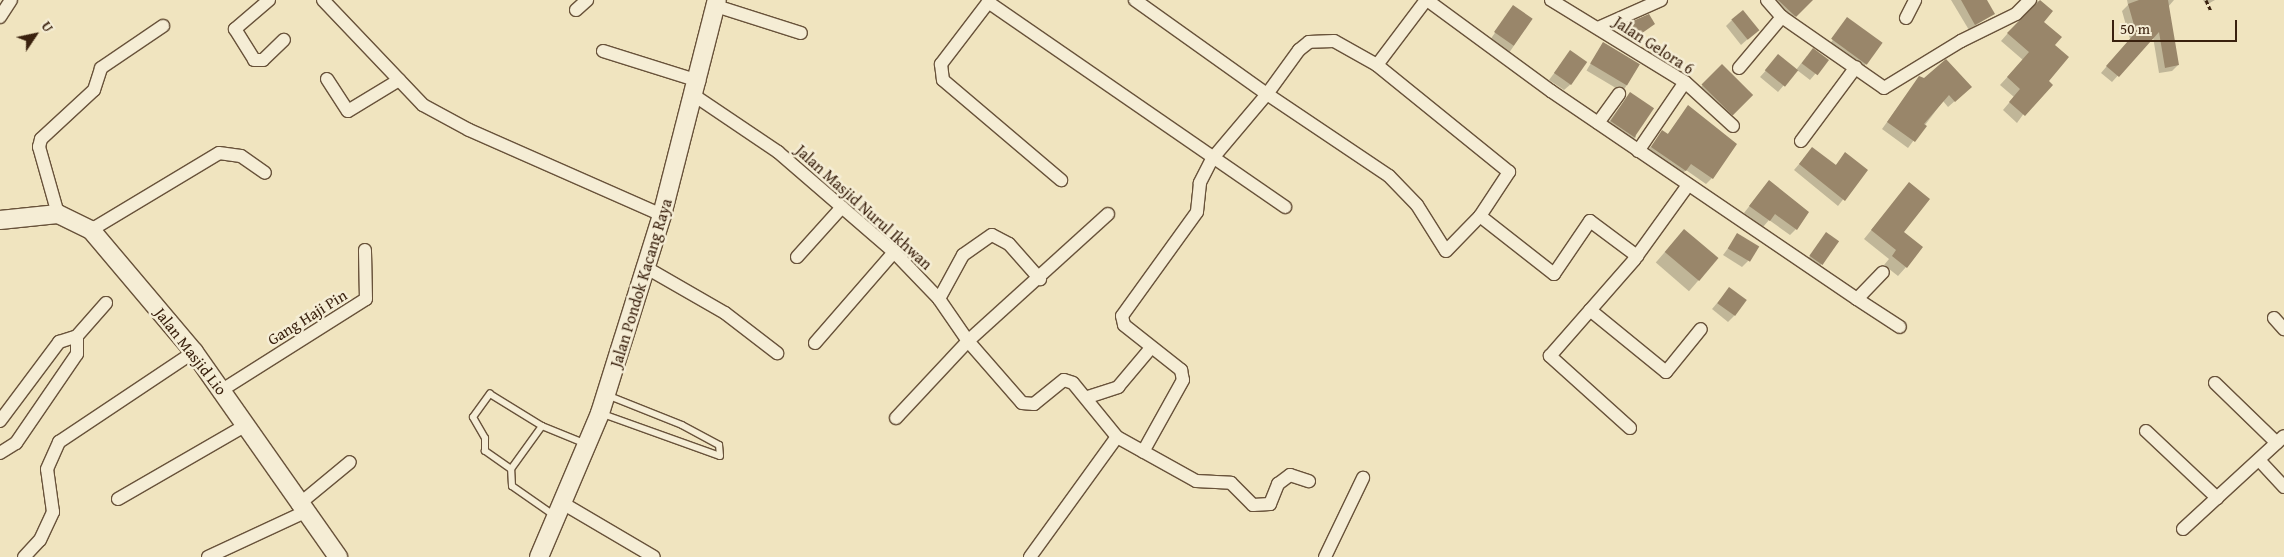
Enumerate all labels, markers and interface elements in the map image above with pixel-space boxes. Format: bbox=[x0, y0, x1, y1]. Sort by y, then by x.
north arrow bbox=[10, 10, 60, 60]
scale bar bbox=[2114, 10, 2239, 42]
street label: Jalan Gelora 6 bbox=[1610, 12, 1698, 78]
text: U bbox=[37, 17, 58, 36]
text: 50 m bbox=[2120, 18, 2150, 39]
street label: Jalan Masjid Nurul Ikhwan bbox=[792, 141, 936, 273]
street label: Jalan Pondok Kacang Raya bbox=[606, 196, 676, 370]
street label: Gang Haji Pin bbox=[264, 285, 350, 349]
street label: Jalan Masjid Lio bbox=[151, 304, 231, 398]

